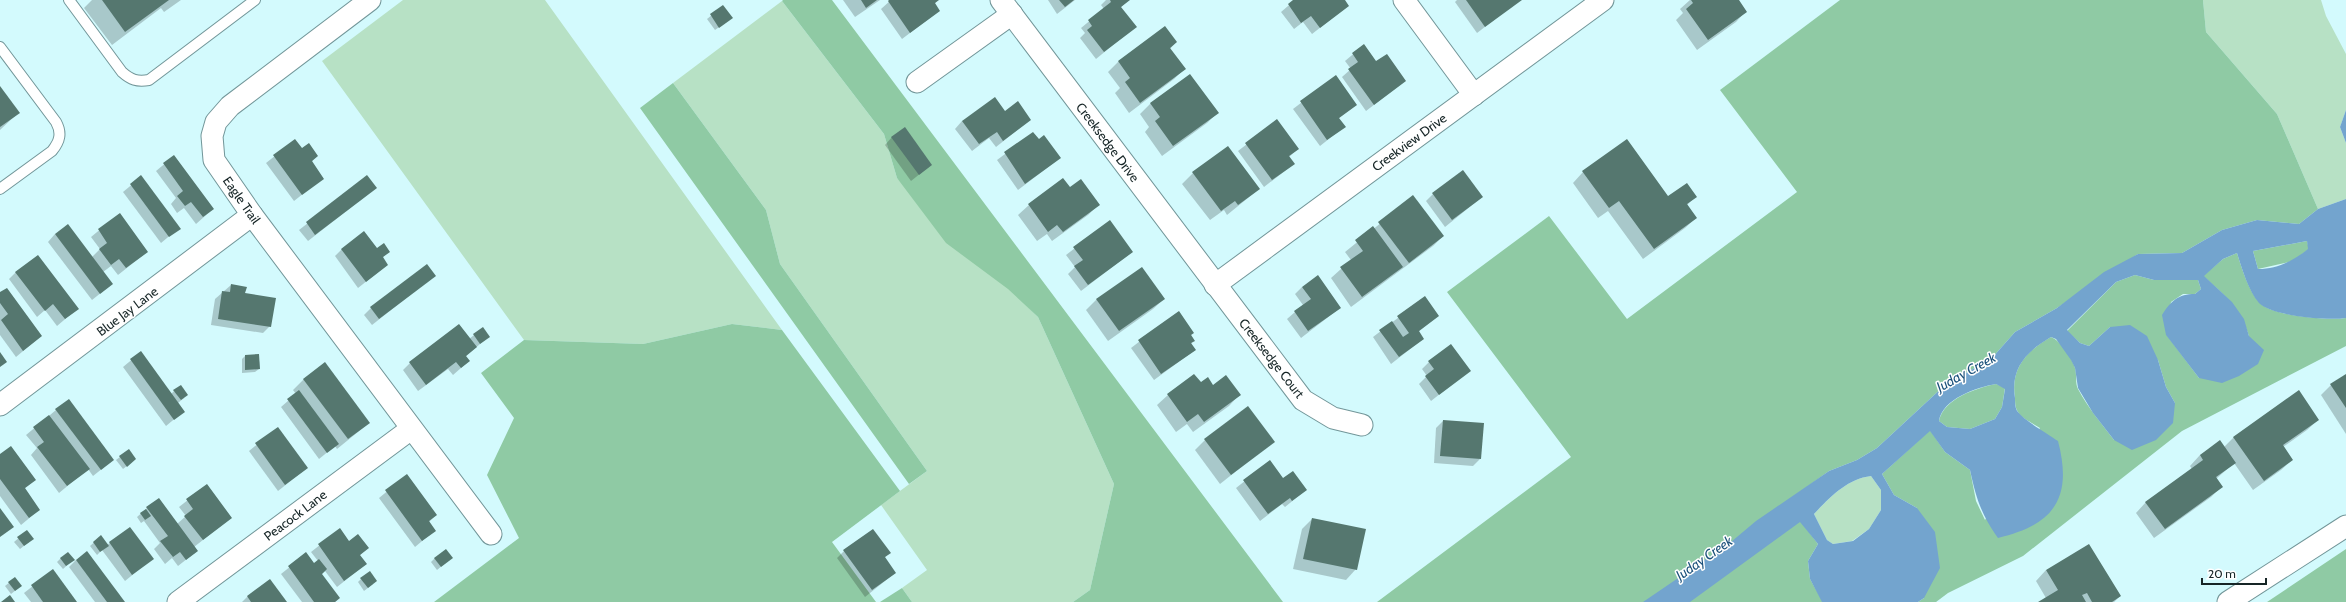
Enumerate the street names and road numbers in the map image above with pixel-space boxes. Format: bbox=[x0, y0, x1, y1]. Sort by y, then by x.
street label: Creeksedge Drive bbox=[1073, 99, 1143, 185]
street label: Creekview Drive bbox=[1369, 109, 1450, 174]
street label: Eagle Trail bbox=[220, 173, 264, 227]
street label: Blue Jay Lane bbox=[93, 283, 161, 339]
street label: Creeksedge Court bbox=[1236, 315, 1308, 401]
street label: Peacock Lane bbox=[260, 486, 330, 544]

